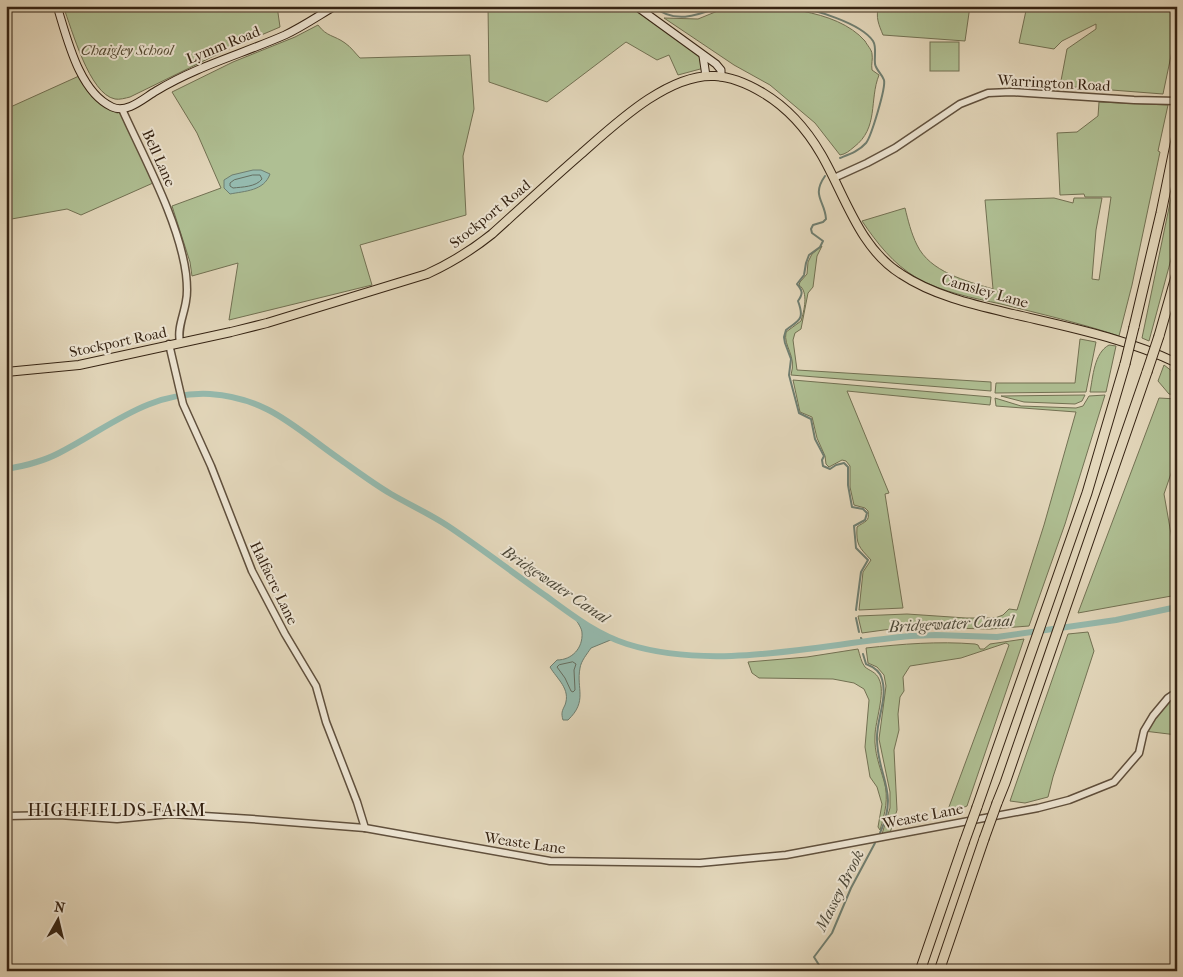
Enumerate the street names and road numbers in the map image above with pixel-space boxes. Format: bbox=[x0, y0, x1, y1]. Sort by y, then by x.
street label: Lymm Road bbox=[183, 22, 263, 68]
street label: Warrington Road bbox=[996, 71, 1112, 95]
street label: Bell Lane bbox=[138, 127, 180, 190]
street label: Stockport Road bbox=[446, 175, 535, 252]
street label: Camsley Lane bbox=[939, 270, 1031, 312]
street label: Stockport Road bbox=[68, 323, 169, 361]
street label: Halfacre Lane bbox=[246, 538, 302, 628]
street label: Weaste Lane bbox=[880, 799, 965, 833]
street label: Weaste Lane bbox=[482, 828, 567, 858]

